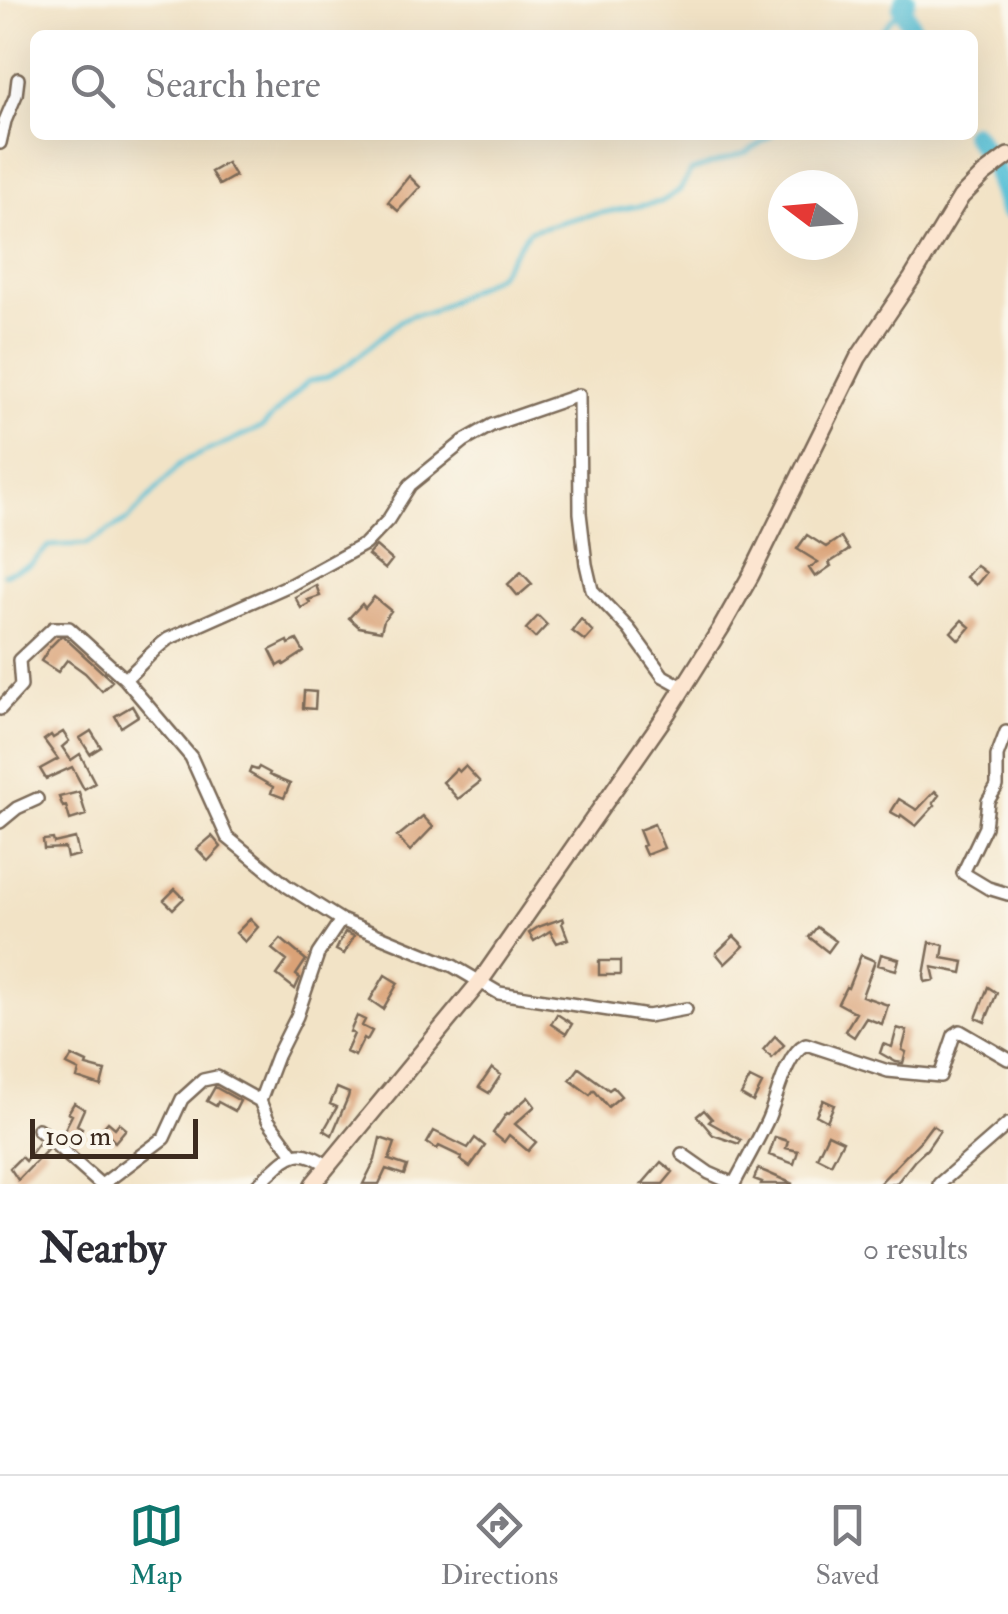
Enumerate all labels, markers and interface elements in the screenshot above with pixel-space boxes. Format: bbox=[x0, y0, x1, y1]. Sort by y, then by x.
search box bbox=[30, 30, 978, 140]
icon: search bbox=[65, 58, 120, 113]
text: Search here bbox=[145, 61, 321, 109]
north arrow bbox=[768, 170, 858, 260]
scale bar bbox=[30, 1114, 198, 1158]
text: 100 m bbox=[45, 1119, 111, 1154]
text: Nearby bbox=[40, 1223, 166, 1275]
text: 0 results bbox=[863, 1229, 968, 1269]
tab: Map bbox=[129, 1498, 184, 1593]
tab: Directions bbox=[441, 1498, 558, 1593]
tab: Saved bbox=[815, 1498, 879, 1593]

